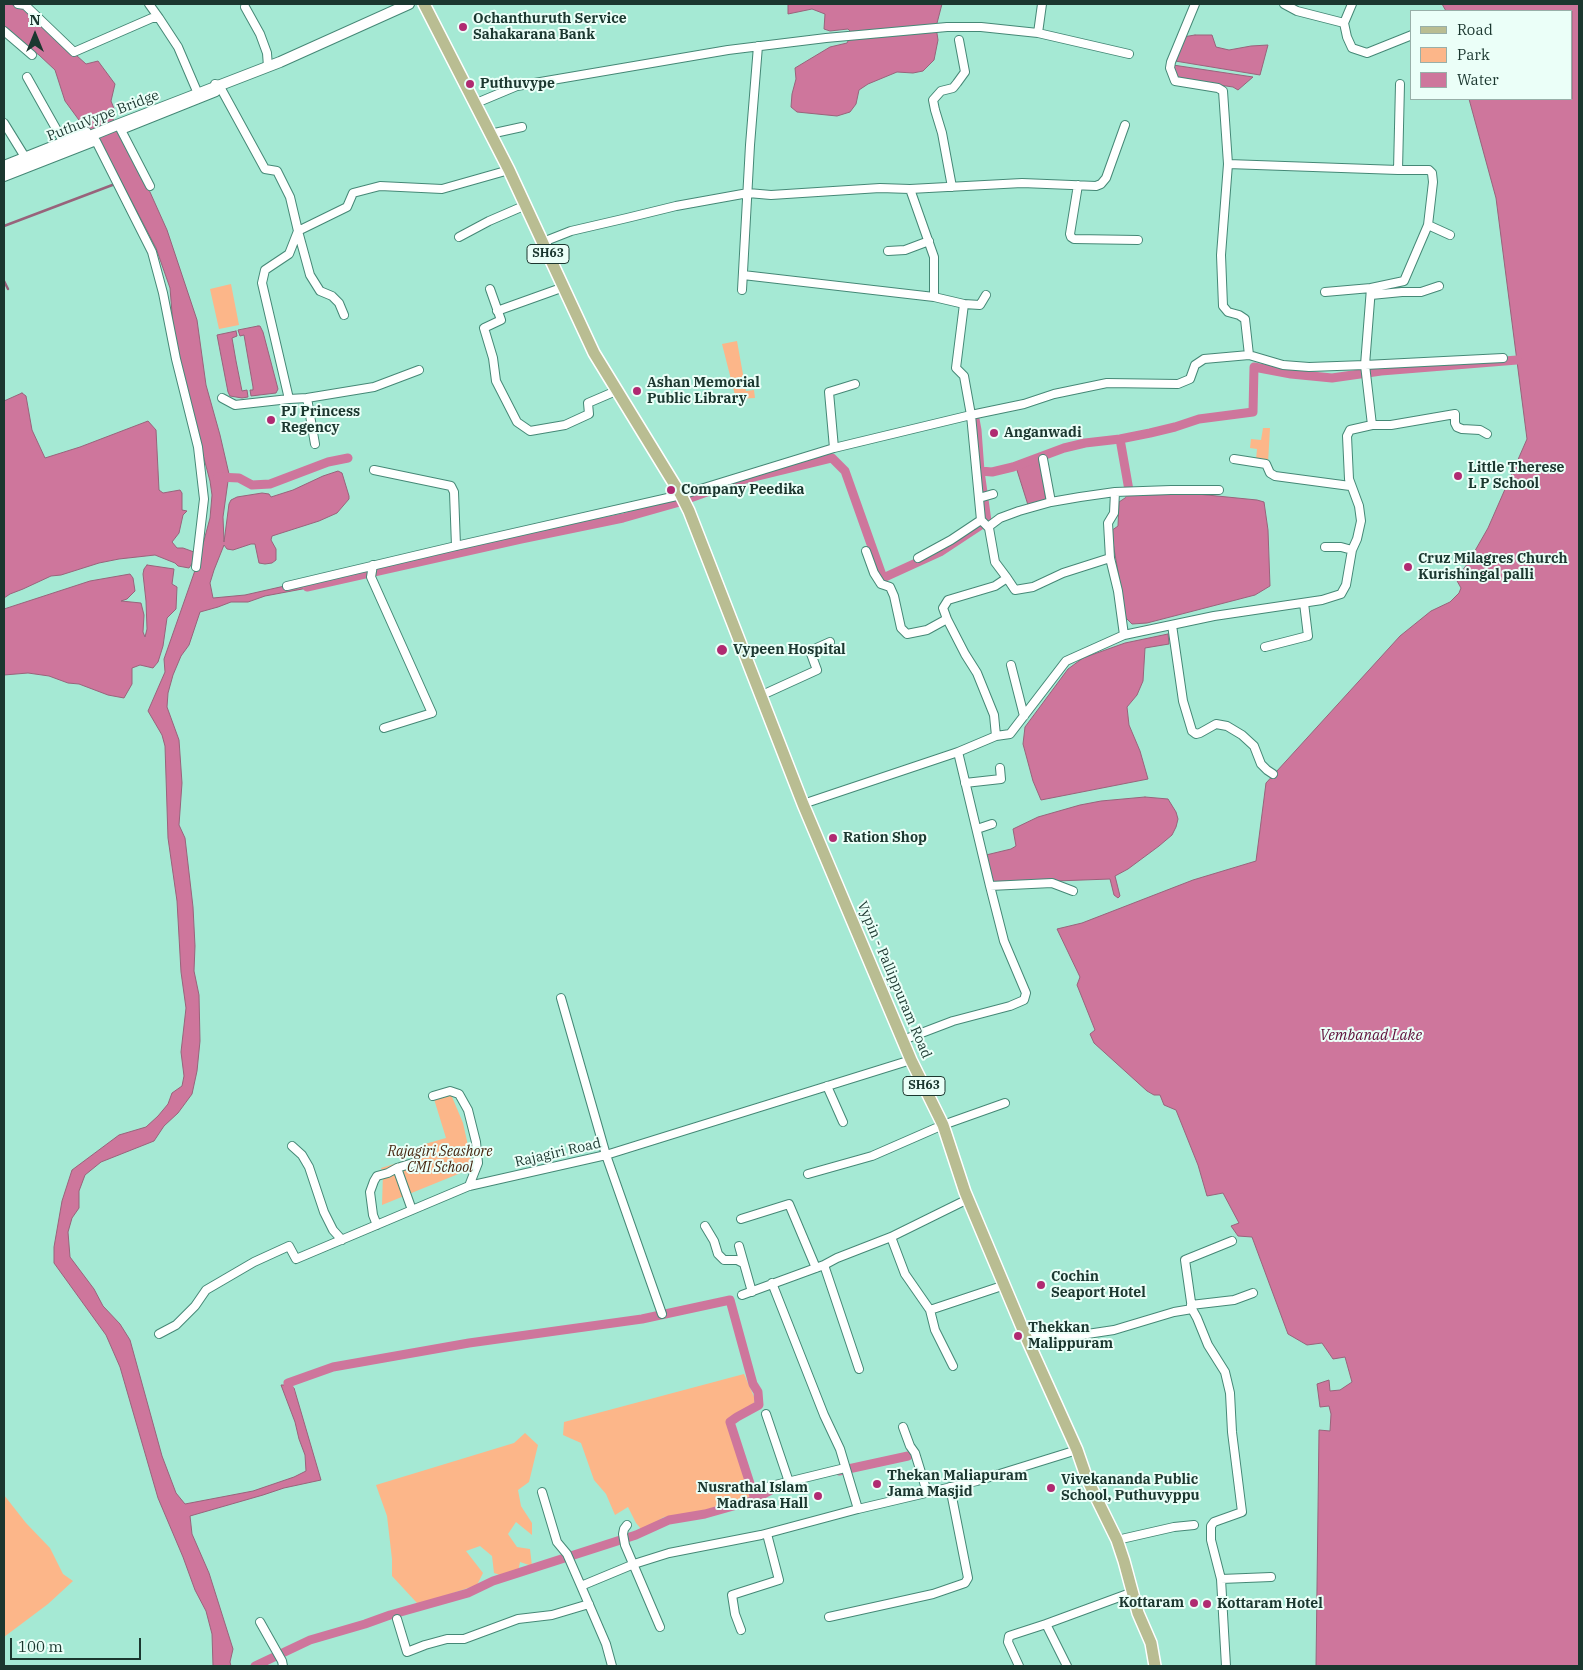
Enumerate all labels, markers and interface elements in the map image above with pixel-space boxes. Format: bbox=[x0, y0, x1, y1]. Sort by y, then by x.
north arrow bbox=[10, 10, 60, 60]
legend bbox=[1410, 10, 1573, 100]
text: N bbox=[29, 11, 41, 29]
place label: Ochanthuruth Service Sahakarana Bank bbox=[473, 11, 627, 44]
text: Road bbox=[1457, 20, 1493, 39]
marker: Ochanthuruth Service Sahakarana Bank bbox=[457, 21, 469, 33]
text: Park bbox=[1457, 45, 1490, 64]
text: Water bbox=[1457, 70, 1499, 89]
place label: Puthuvype bbox=[480, 76, 555, 92]
marker: Puthuvype bbox=[464, 78, 476, 90]
street label: PuthuVype Bridge bbox=[45, 87, 161, 145]
road number: SH63 bbox=[527, 244, 569, 264]
place label: Ashan Memorial Public Library bbox=[647, 375, 760, 408]
marker: Ashan Memorial Public Library bbox=[631, 385, 643, 397]
place label: PJ Princess Regency bbox=[281, 404, 360, 437]
marker: PJ Princess Regency bbox=[265, 414, 277, 426]
place label: Anganwadi bbox=[1004, 425, 1082, 441]
marker: Anganwadi bbox=[988, 427, 1000, 439]
place label: Little Therese L P School bbox=[1468, 460, 1565, 492]
marker: Little Therese L P School bbox=[1452, 470, 1464, 482]
place label: Company Peedika bbox=[681, 482, 805, 498]
marker: Company Peedika bbox=[665, 484, 677, 496]
place label: Cruz Milagres Church Kurishingal palli bbox=[1418, 551, 1568, 584]
marker: Cruz Milagres Church Kurishingal palli bbox=[1402, 561, 1414, 573]
place label: Vypeen Hospital bbox=[733, 642, 846, 658]
marker: Vypeen Hospital bbox=[715, 643, 729, 657]
place label: Ration Shop bbox=[843, 830, 927, 846]
marker: Ration Shop bbox=[827, 832, 839, 844]
street label: Vypin - Pallippuram Road bbox=[853, 899, 935, 1061]
water label: Vembanad Lake bbox=[1320, 1027, 1422, 1045]
road number: SH63 bbox=[903, 1076, 945, 1096]
street label: Rajagiri Road bbox=[513, 1135, 603, 1171]
park label: Rajagiri Seashore CMI School bbox=[387, 1144, 493, 1176]
place label: Cochin Seaport Hotel bbox=[1051, 1269, 1146, 1302]
marker: Cochin Seaport Hotel bbox=[1035, 1279, 1047, 1291]
place label: Thekkan Malippuram bbox=[1028, 1320, 1113, 1352]
marker: Thekkan Malippuram bbox=[1012, 1330, 1024, 1342]
place label: Thekan Maliapuram Jama Masjid bbox=[887, 1468, 1028, 1500]
place label: Vivekananda Public School, Puthuvyppu bbox=[1061, 1472, 1200, 1504]
marker: Thekan Maliapuram Jama Masjid bbox=[871, 1478, 883, 1490]
place label: Nusrathal Islam Madrasa Hall bbox=[697, 1480, 808, 1512]
marker: Vivekananda Public School, Puthuvyppu bbox=[1045, 1482, 1057, 1494]
marker: Nusrathal Islam Madrasa Hall bbox=[812, 1490, 824, 1502]
place label: Kottaram bbox=[1119, 1595, 1184, 1611]
place label: Kottaram Hotel bbox=[1217, 1596, 1323, 1612]
marker: Kottaram bbox=[1188, 1597, 1200, 1609]
marker: Kottaram Hotel bbox=[1201, 1598, 1213, 1610]
scale bar bbox=[12, 1628, 144, 1660]
text: 100 m bbox=[18, 1637, 63, 1656]

